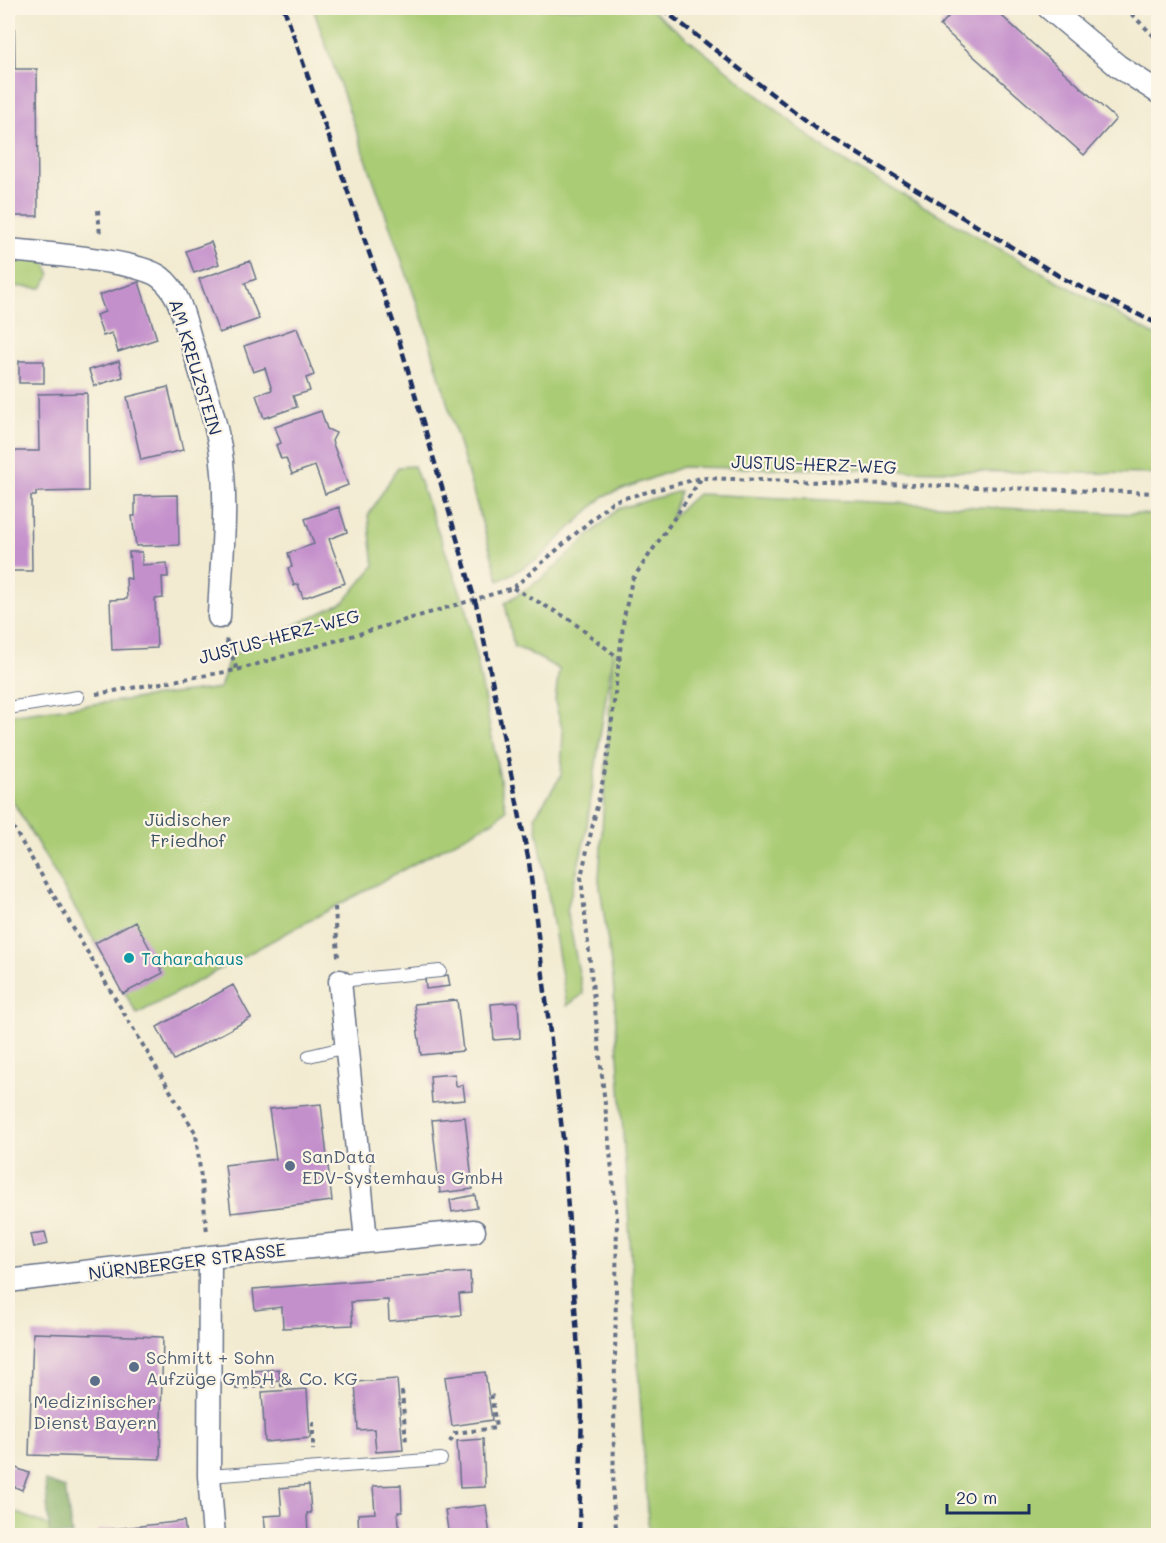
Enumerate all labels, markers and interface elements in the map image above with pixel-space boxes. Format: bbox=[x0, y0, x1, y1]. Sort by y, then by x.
street label: AM KREUZSTEIN bbox=[164, 296, 228, 438]
street label: JUSTUS-HERZ-WEG bbox=[731, 449, 897, 479]
street label: JUSTUS-HERZ-WEG bbox=[196, 603, 362, 669]
park label: Jüdischer Friedhof bbox=[145, 807, 231, 852]
place label: Taharahaus bbox=[141, 946, 244, 970]
marker: Taharahaus bbox=[122, 951, 136, 965]
place label: SanData EDV-Systemhaus GmbH bbox=[302, 1144, 503, 1189]
marker: SanData EDV-Systemhaus GmbH bbox=[283, 1159, 297, 1173]
street label: NÜRNBERGER STRASSE bbox=[87, 1237, 287, 1285]
place label: Schmitt + Sohn Aufzüge GmbH & Co. KG bbox=[146, 1345, 358, 1390]
marker: Schmitt + Sohn Aufzüge GmbH & Co. KG bbox=[127, 1360, 141, 1374]
marker: Medizinischer Dienst Bayern bbox=[88, 1374, 102, 1388]
place label: Medizinischer Dienst Bayern bbox=[33, 1389, 157, 1434]
scale bar bbox=[947, 1477, 1030, 1515]
text: 20 m bbox=[956, 1485, 997, 1509]

